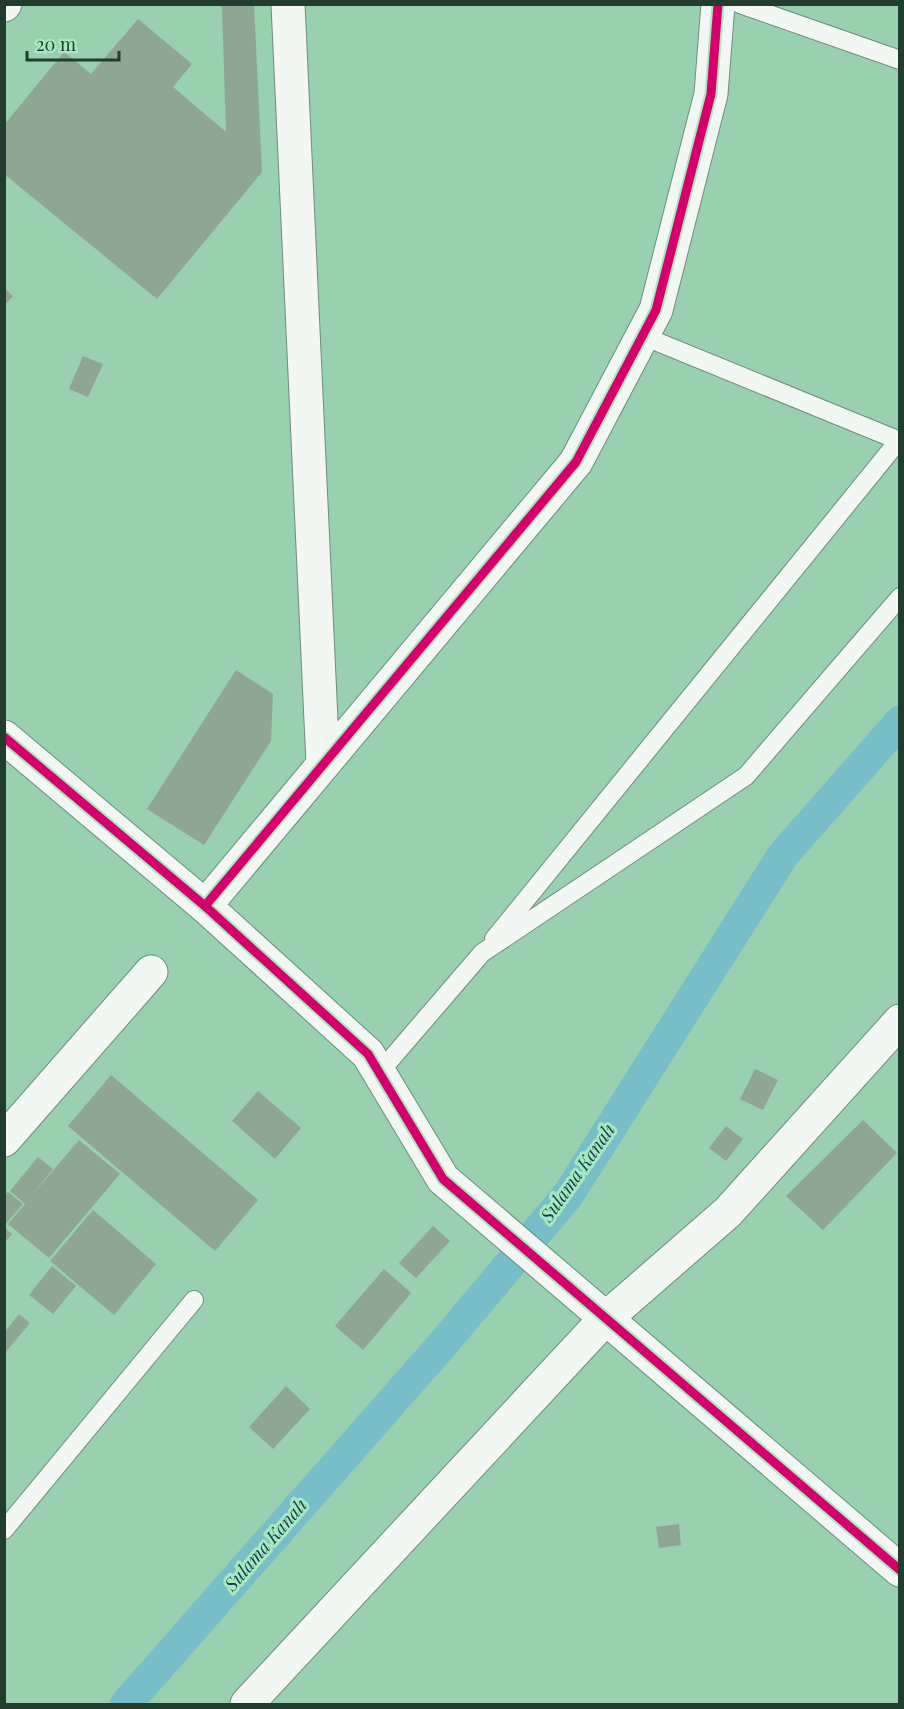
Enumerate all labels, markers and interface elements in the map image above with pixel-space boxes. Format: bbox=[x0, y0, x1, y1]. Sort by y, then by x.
scale bar bbox=[27, 24, 118, 62]
text: 20 m bbox=[36, 32, 76, 56]
water label: Sulama Kanalı bbox=[534, 1119, 620, 1227]
water label: Sulama Kanalı bbox=[218, 1493, 312, 1596]

